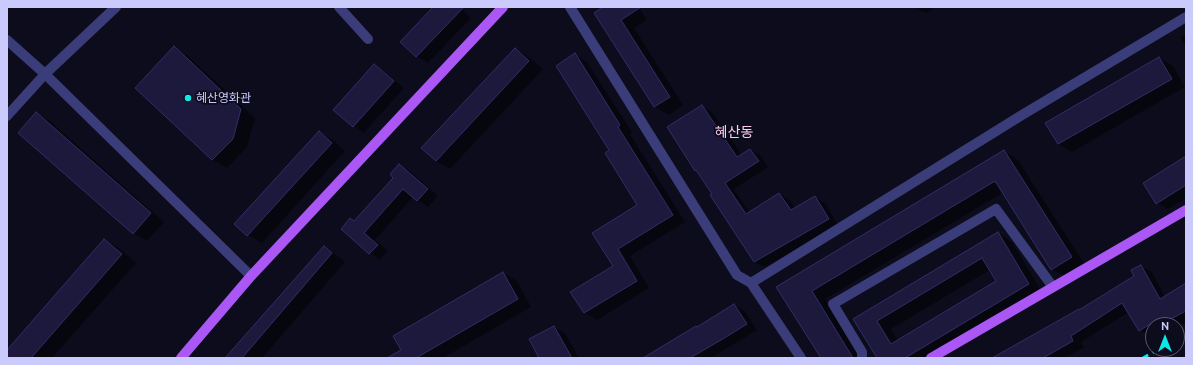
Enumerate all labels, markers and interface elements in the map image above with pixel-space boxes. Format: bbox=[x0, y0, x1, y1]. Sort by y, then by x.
place label: 혜산영화관 bbox=[196, 91, 251, 105]
marker: 혜산영화관 bbox=[183, 93, 193, 103]
district label: 혜산동 bbox=[715, 124, 753, 140]
north arrow bbox=[1145, 317, 1185, 357]
text: N bbox=[1161, 320, 1169, 332]

